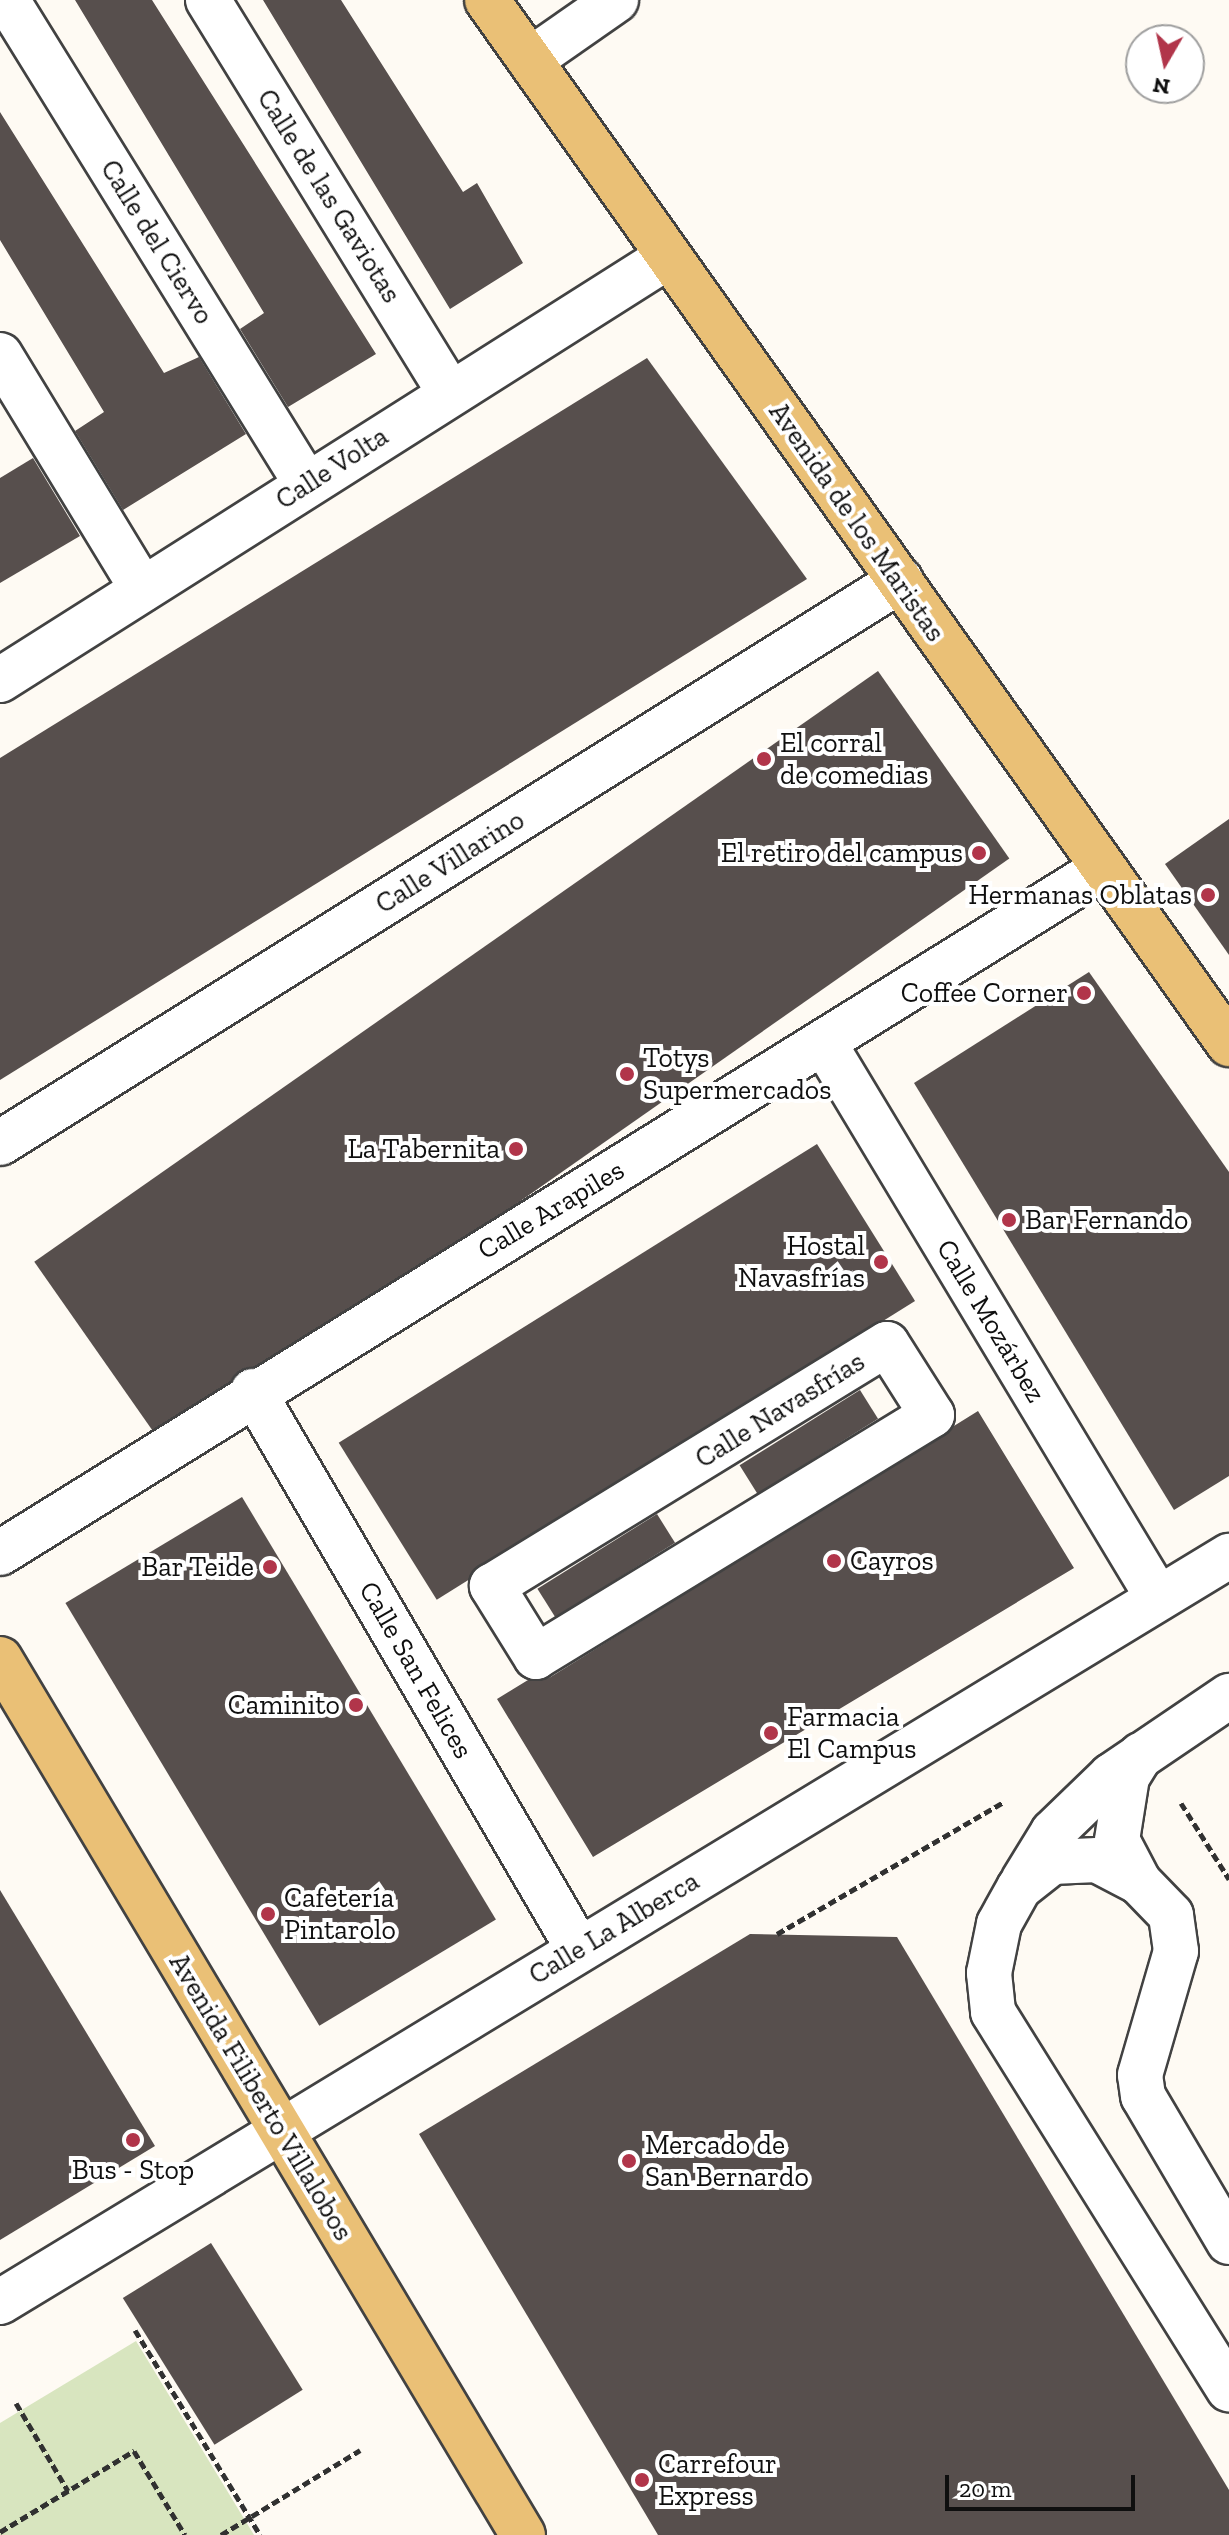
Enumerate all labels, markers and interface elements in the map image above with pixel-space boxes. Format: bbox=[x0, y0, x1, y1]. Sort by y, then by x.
north arrow bbox=[1125, 24, 1205, 104]
text: N bbox=[1151, 72, 1172, 101]
street label: Calle de las Gaviotas bbox=[250, 83, 408, 309]
street label: Calle del Ciervo bbox=[93, 154, 221, 330]
street label: Avenida de los Maristas bbox=[762, 396, 952, 648]
street label: Calle Volta bbox=[269, 419, 395, 517]
place label: El corral de comedias bbox=[780, 726, 929, 792]
marker: El corral de comedias bbox=[755, 750, 773, 768]
street label: Calle Villarino bbox=[369, 803, 531, 921]
place label: El retiro del campus bbox=[721, 836, 963, 870]
marker: El retiro del campus bbox=[970, 844, 988, 862]
place label: Hermanas Oblatas bbox=[968, 878, 1192, 912]
marker: Hermanas Oblatas bbox=[1199, 886, 1217, 904]
place label: Coffee Corner bbox=[901, 976, 1068, 1010]
marker: Coffee Corner bbox=[1075, 984, 1093, 1002]
place label: Totys Supermercados bbox=[643, 1041, 831, 1107]
marker: Totys Supermercados bbox=[618, 1065, 636, 1083]
place label: La Tabernita bbox=[347, 1132, 500, 1166]
marker: La Tabernita bbox=[507, 1140, 525, 1158]
street label: Calle Arapiles bbox=[471, 1153, 631, 1267]
place label: Bar Fernando bbox=[1025, 1203, 1189, 1237]
marker: Bar Fernando bbox=[1000, 1211, 1018, 1229]
place label: Hostal Navasfrías bbox=[738, 1229, 865, 1295]
street label: Calle Mozárbez bbox=[929, 1234, 1053, 1408]
marker: Hostal Navasfrías bbox=[872, 1253, 890, 1271]
street label: Calle Navasfrías bbox=[689, 1345, 871, 1475]
place label: Cayros bbox=[850, 1544, 934, 1578]
place label: Bar Teide bbox=[140, 1550, 254, 1584]
marker: Cayros bbox=[825, 1552, 843, 1570]
marker: Bar Teide bbox=[261, 1558, 279, 1576]
street label: Calle San Felices bbox=[352, 1576, 480, 1764]
place label: Caminito bbox=[228, 1688, 340, 1722]
marker: Caminito bbox=[347, 1696, 365, 1714]
place label: Farmacia El Campus bbox=[787, 1700, 916, 1766]
marker: Farmacia El Campus bbox=[762, 1724, 780, 1742]
street label: Calle La Alberca bbox=[523, 1864, 705, 1992]
place label: Cafetería Pintarolo bbox=[284, 1881, 396, 1947]
marker: Cafetería Pintarolo bbox=[259, 1905, 277, 1923]
street label: Avenida Filiberto Villalobos bbox=[162, 1947, 360, 2247]
place label: Mercado de San Bernardo bbox=[645, 2128, 809, 2194]
marker: Bus - Stop bbox=[124, 2131, 142, 2149]
marker: Mercado de San Bernardo bbox=[620, 2152, 638, 2170]
place label: Bus - Stop bbox=[72, 2153, 194, 2187]
place label: Carrefour Express bbox=[658, 2447, 777, 2513]
scale bar bbox=[949, 2459, 1139, 2509]
marker: Carrefour Express bbox=[633, 2471, 651, 2489]
text: 20 m bbox=[959, 2474, 1011, 2503]

